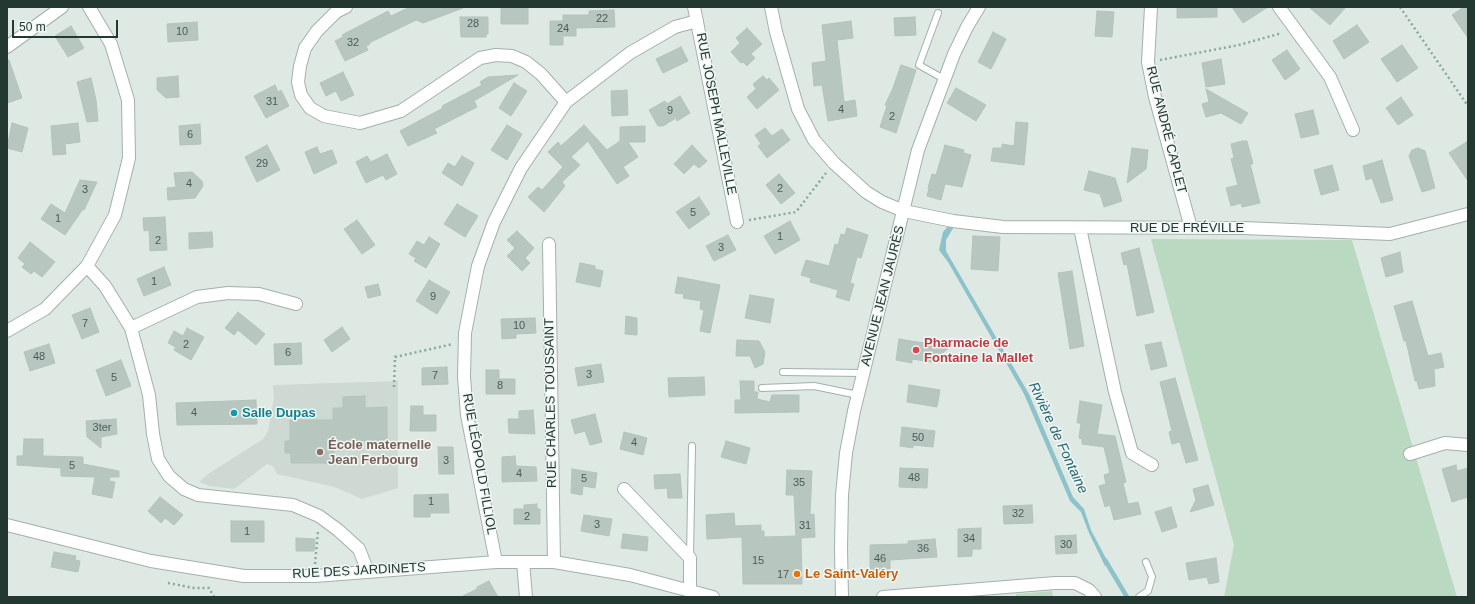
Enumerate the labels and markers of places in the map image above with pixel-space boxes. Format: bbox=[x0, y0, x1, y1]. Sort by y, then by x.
place label: Pharmacie de Fontaine la Mallet bbox=[924, 335, 1033, 366]
marker: Pharmacie de Fontaine la Mallet bbox=[911, 345, 921, 355]
place label: Salle Dupas bbox=[242, 405, 316, 421]
marker: Salle Dupas bbox=[229, 408, 239, 418]
place label: École maternelle Jean Ferbourg bbox=[328, 437, 431, 468]
marker: École maternelle Jean Ferbourg bbox=[315, 447, 325, 457]
place label: Le Saint-Valéry bbox=[805, 566, 898, 582]
marker: Le Saint-Valéry bbox=[792, 569, 802, 579]

